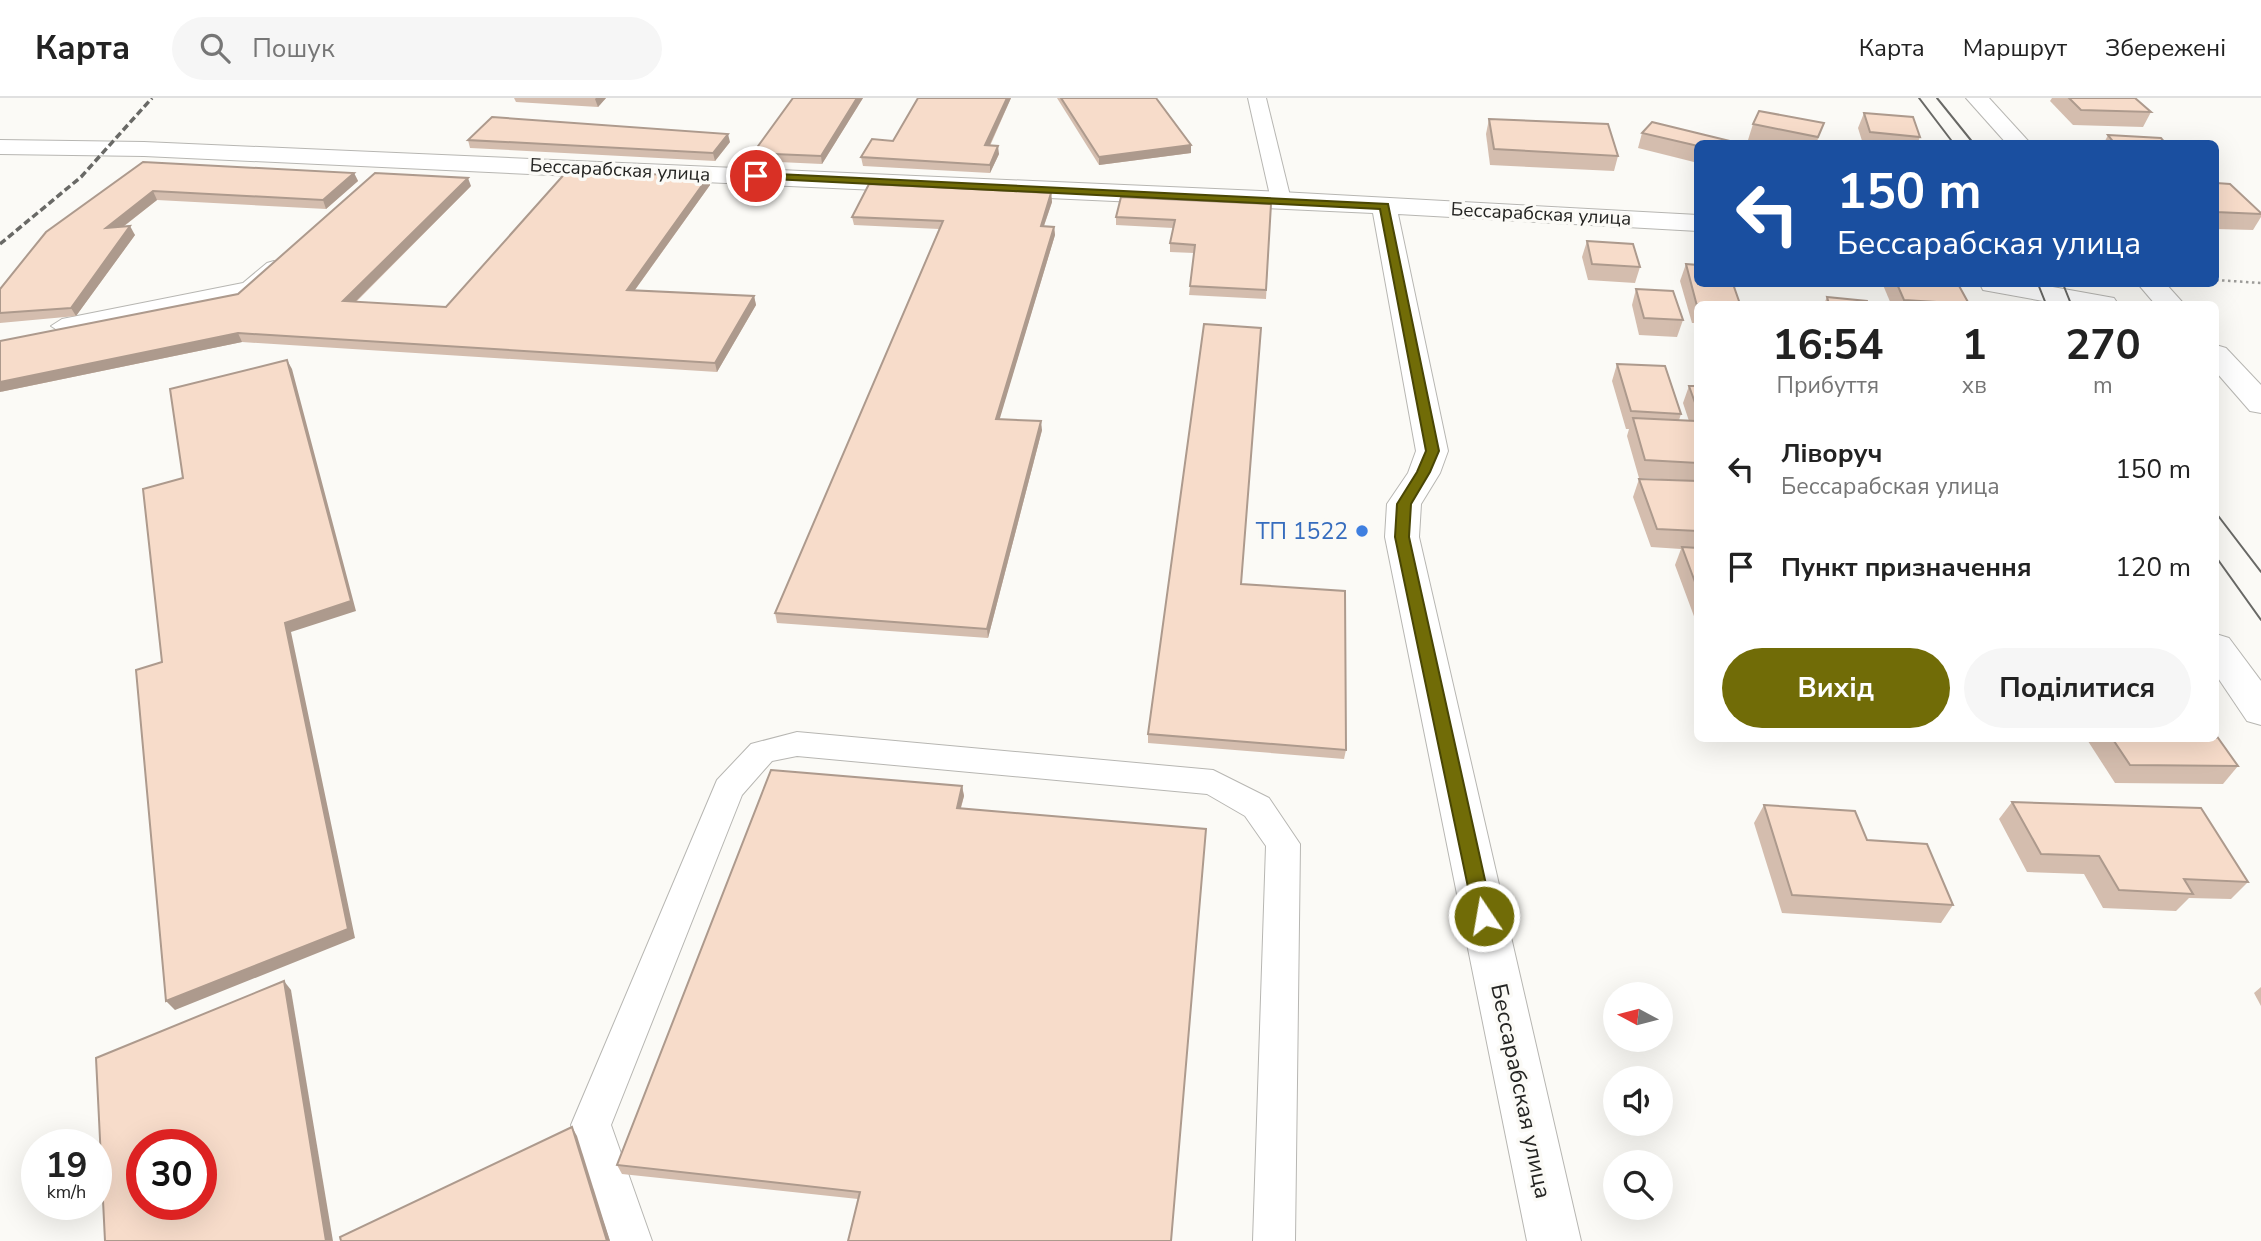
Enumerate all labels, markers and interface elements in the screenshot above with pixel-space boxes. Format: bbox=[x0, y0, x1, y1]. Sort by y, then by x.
search box bbox=[172, 17, 662, 80]
text: Карта bbox=[35, 26, 130, 71]
icon: search bbox=[196, 29, 234, 67]
text: Пошук bbox=[252, 31, 335, 66]
text: Карта bbox=[1859, 32, 1925, 64]
text: Маршрут bbox=[1963, 32, 2067, 64]
text: Збережені bbox=[2105, 32, 2226, 64]
pin bbox=[726, 146, 786, 206]
street label: Бессарабская улица bbox=[529, 152, 711, 188]
icon: arrive bbox=[737, 157, 775, 195]
text: 150 m bbox=[1837, 158, 1981, 225]
icon: left bbox=[1722, 168, 1813, 259]
street label: Бессарабская улица bbox=[1450, 196, 1632, 232]
text: Бессарабская улица bbox=[1837, 222, 2141, 265]
text: 16:54 bbox=[1772, 317, 1883, 374]
text: 1 bbox=[1962, 317, 1987, 374]
text: 270 bbox=[2065, 317, 2141, 374]
text: Прибуття bbox=[1777, 370, 1879, 401]
text: хв bbox=[1962, 370, 1987, 401]
text: m bbox=[2093, 370, 2113, 401]
text: Ліворуч bbox=[1781, 436, 1882, 471]
icon: left bbox=[1722, 450, 1760, 488]
text: 150 m bbox=[2115, 452, 2191, 487]
text: Бессарабская улица bbox=[1781, 471, 2000, 502]
place label: ТП 1522 bbox=[1256, 516, 1348, 547]
marker: ТП 1522 bbox=[1354, 523, 1370, 539]
icon: arrive bbox=[1722, 548, 1760, 586]
text: Пункт призначення bbox=[1781, 550, 2032, 585]
text: 120 m bbox=[2115, 550, 2191, 585]
button: Вихід bbox=[1722, 648, 1950, 728]
button: Поділитися bbox=[1964, 648, 2191, 728]
position arrow bbox=[1447, 879, 1521, 953]
street label: Бессарабская улица bbox=[1483, 981, 1559, 1201]
north arrow bbox=[1603, 982, 1673, 1052]
map controls bbox=[1603, 982, 1673, 1220]
button: sound bbox=[1603, 1066, 1673, 1136]
speed limit sign: 30 bbox=[126, 1129, 217, 1220]
text: 19 bbox=[45, 1142, 88, 1189]
button: search bbox=[1603, 1150, 1673, 1220]
text: km/h bbox=[47, 1180, 86, 1204]

